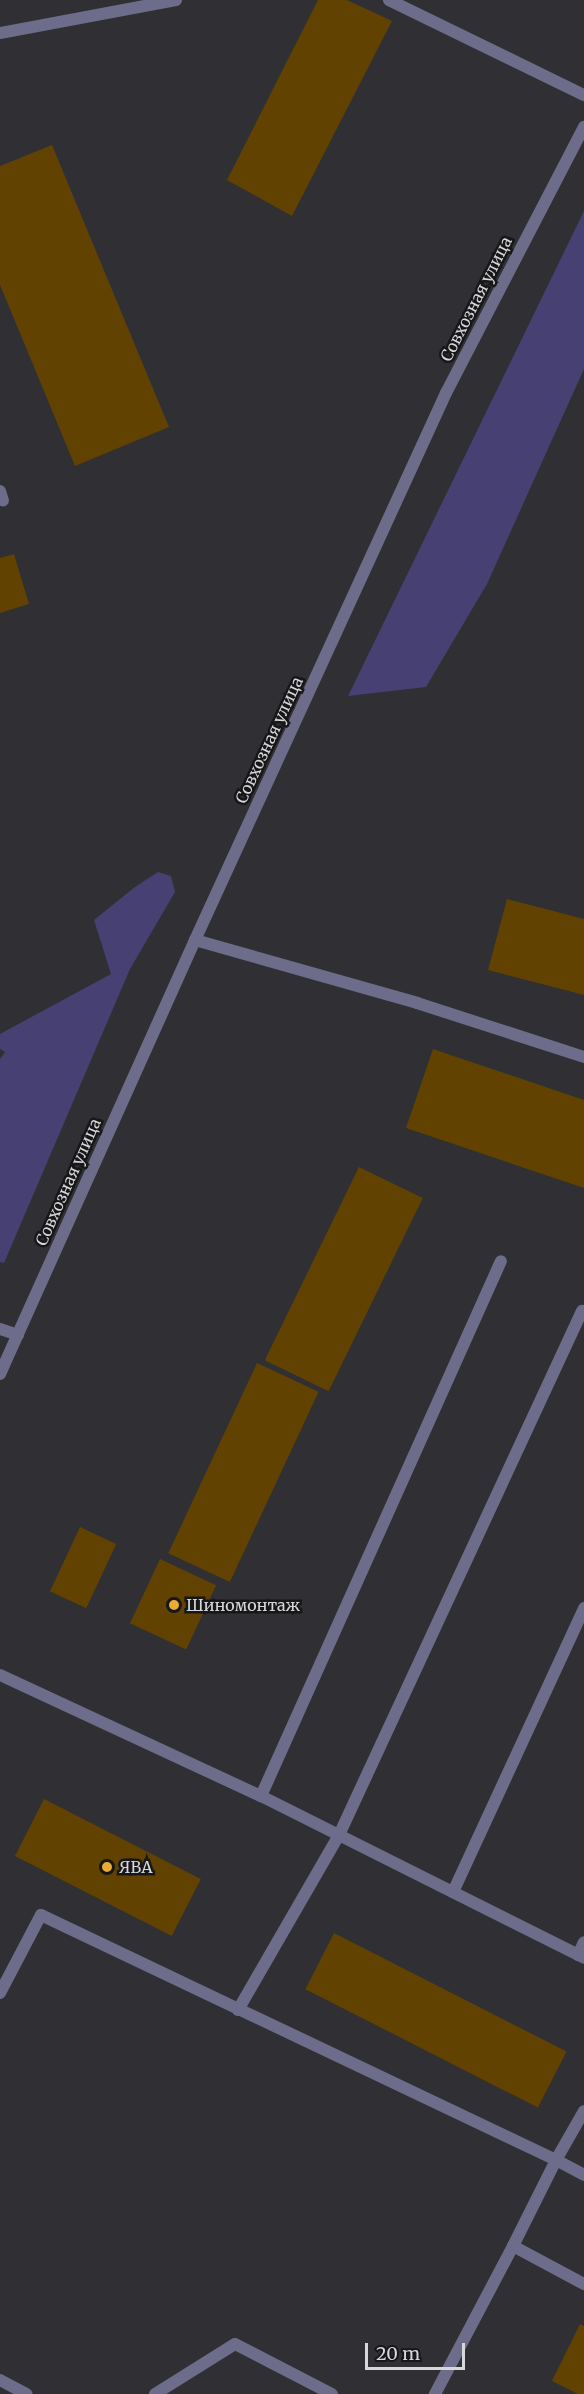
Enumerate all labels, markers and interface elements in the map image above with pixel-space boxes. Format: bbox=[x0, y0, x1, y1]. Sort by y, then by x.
street label: Совхозная улица bbox=[436, 233, 516, 365]
street label: Совхозная улица bbox=[231, 674, 307, 806]
street label: Совхозная улица bbox=[31, 1115, 105, 1249]
place label: Шиномонтаж bbox=[186, 1595, 300, 1615]
marker: Шиномонтаж bbox=[167, 1598, 181, 1612]
place label: ЯВА bbox=[119, 1857, 152, 1877]
marker: ЯВА bbox=[100, 1860, 114, 1874]
scale bar bbox=[368, 2331, 468, 2369]
text: 20 m bbox=[376, 2342, 420, 2365]

